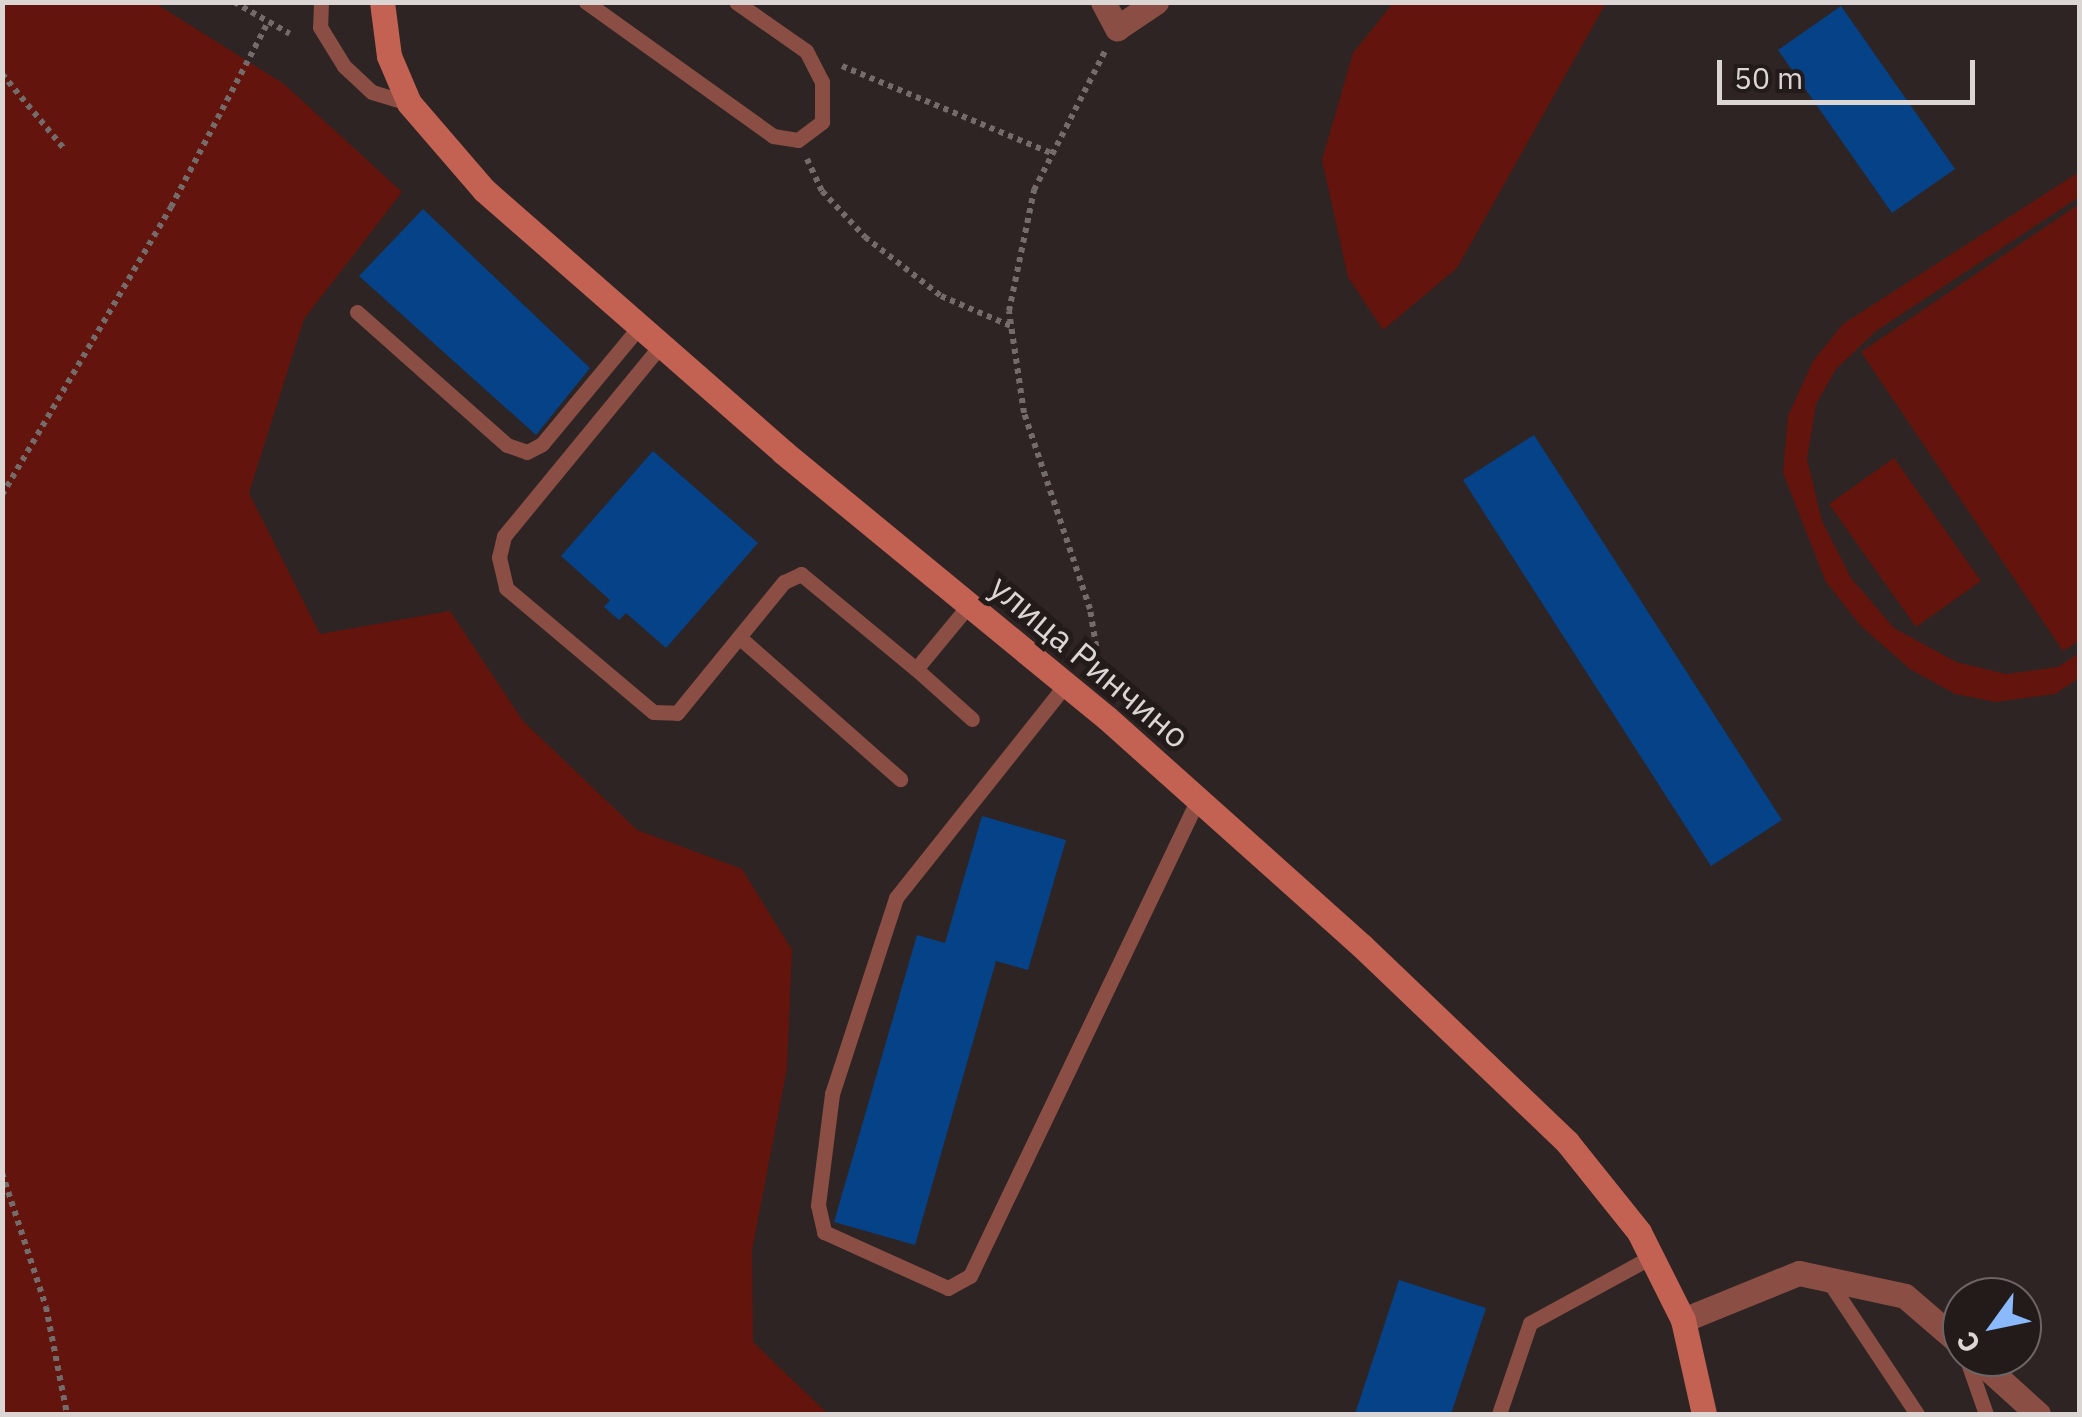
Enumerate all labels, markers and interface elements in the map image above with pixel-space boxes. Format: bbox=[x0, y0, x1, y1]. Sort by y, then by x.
scale bar bbox=[1722, 40, 1980, 102]
text: 50 m bbox=[1734, 58, 1803, 97]
street label: улица Ринчино bbox=[982, 565, 1198, 757]
north arrow bbox=[1942, 1277, 2042, 1377]
text: С bbox=[1948, 1325, 1989, 1360]

